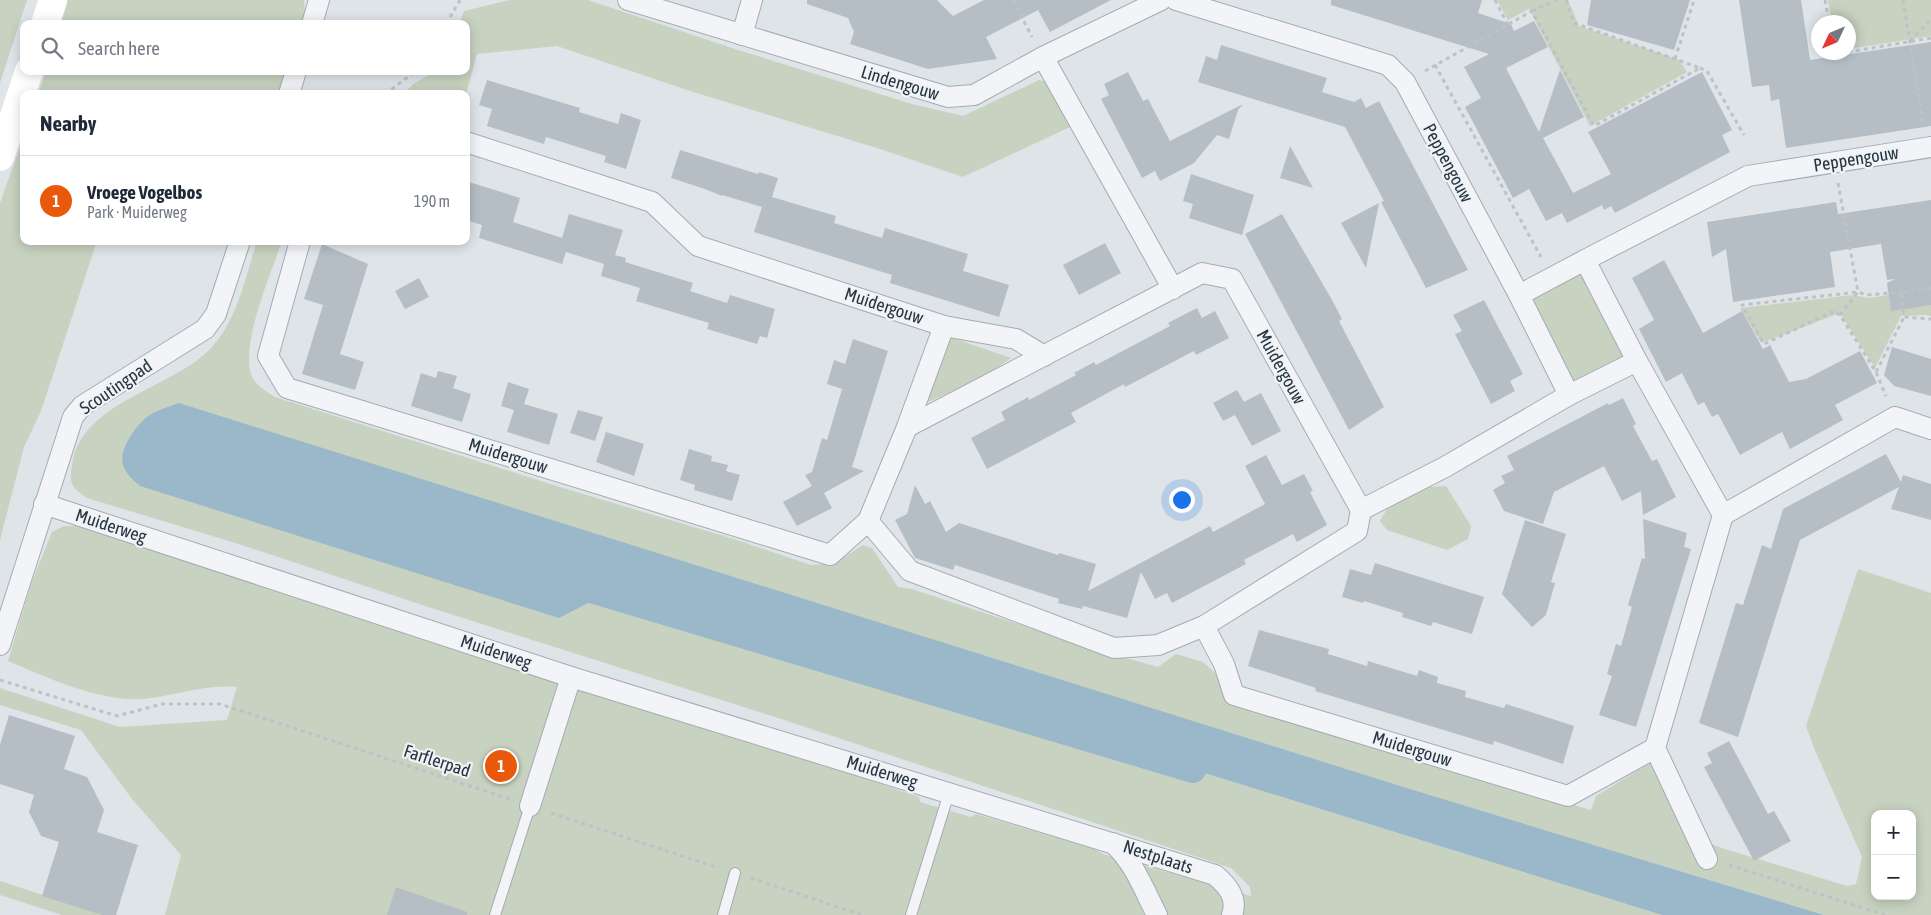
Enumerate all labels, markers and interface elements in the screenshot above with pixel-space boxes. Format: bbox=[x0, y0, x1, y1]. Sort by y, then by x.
north arrow bbox=[1811, 15, 1856, 60]
search box bbox=[20, 20, 470, 75]
icon: search bbox=[38, 34, 66, 62]
text: Search here bbox=[78, 37, 160, 59]
street label: Lindengouw bbox=[859, 61, 942, 104]
text: Nearby bbox=[40, 111, 96, 135]
street label: Peppengouw bbox=[1419, 120, 1478, 206]
street label: Peppengouw bbox=[1812, 141, 1900, 176]
text: Vroege Vogelbos bbox=[87, 181, 202, 203]
text: 1 bbox=[52, 192, 60, 210]
text: 190 m bbox=[414, 192, 450, 210]
text: Park · Muiderweg bbox=[87, 203, 187, 221]
street label: Muidergouw bbox=[842, 283, 926, 328]
street label: Muidergouw bbox=[1252, 326, 1311, 408]
street label: Scoutingpad bbox=[76, 355, 156, 418]
street label: Muidergouw bbox=[466, 434, 550, 478]
your location bbox=[1169, 487, 1195, 513]
street label: Muiderweg bbox=[73, 504, 150, 547]
street label: Muiderweg bbox=[458, 630, 535, 673]
street label: Muidergouw bbox=[1370, 727, 1454, 771]
street label: Farflerpad bbox=[401, 740, 473, 781]
pin: 1 bbox=[485, 747, 517, 785]
street label: Muiderweg bbox=[844, 751, 921, 792]
map controls bbox=[1871, 810, 1916, 900]
button: + bbox=[1871, 810, 1916, 855]
street label: Nestplaats bbox=[1121, 835, 1196, 878]
button: − bbox=[1871, 855, 1916, 900]

